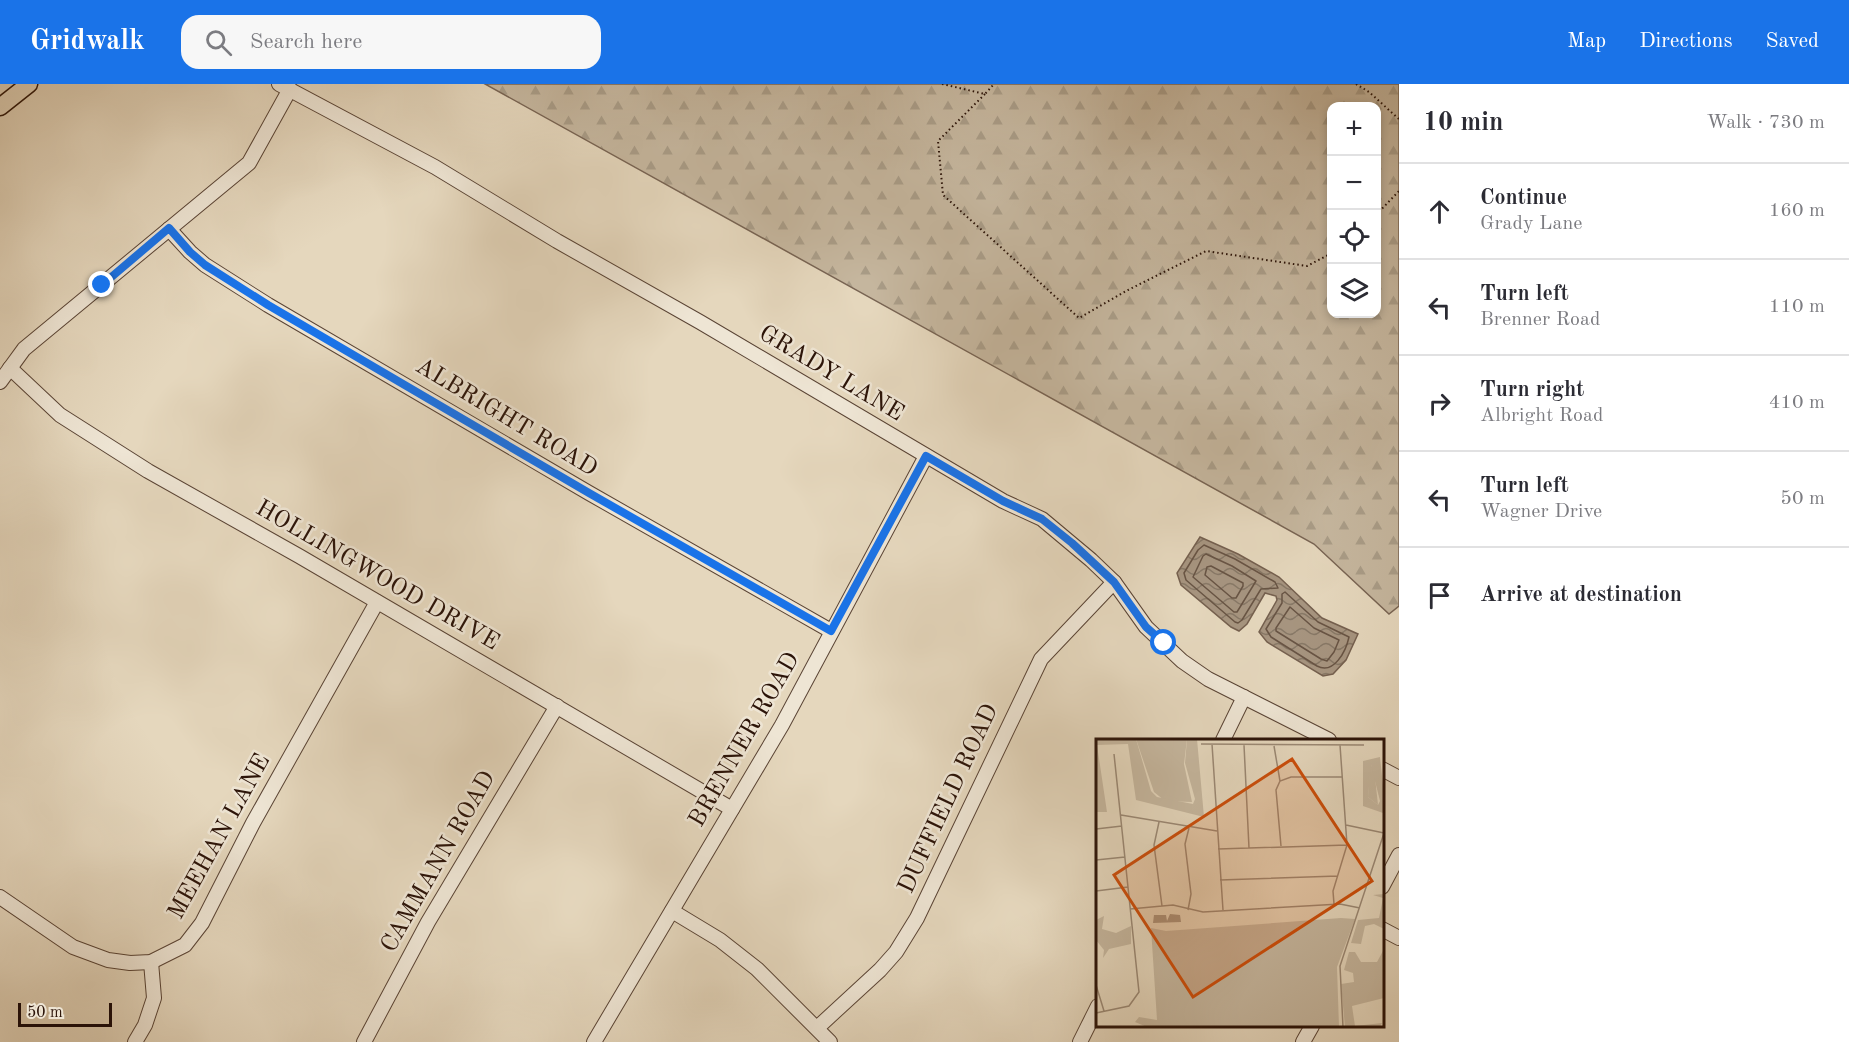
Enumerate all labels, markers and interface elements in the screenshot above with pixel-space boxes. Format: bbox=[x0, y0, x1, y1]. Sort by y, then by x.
search box bbox=[181, 15, 601, 69]
icon: search bbox=[202, 26, 235, 59]
text: Gridwalk bbox=[30, 28, 145, 56]
text: Search here bbox=[250, 31, 362, 53]
text: Map bbox=[1567, 31, 1606, 52]
text: Directions bbox=[1639, 31, 1733, 52]
text: Saved bbox=[1766, 31, 1819, 52]
map controls bbox=[1327, 102, 1381, 318]
button: + bbox=[1327, 102, 1381, 156]
text: 10 min bbox=[1423, 110, 1503, 136]
text: Walk · 730 m bbox=[1706, 113, 1825, 133]
button: − bbox=[1327, 156, 1381, 210]
text: Continue bbox=[1480, 187, 1567, 209]
icon: ahead bbox=[1423, 195, 1456, 228]
text: 160 m bbox=[1769, 201, 1825, 221]
button: locate bbox=[1327, 210, 1381, 264]
text: Grady Lane bbox=[1480, 214, 1582, 234]
button: layers bbox=[1327, 264, 1381, 318]
route end bbox=[88, 271, 114, 297]
text: Turn left bbox=[1480, 283, 1569, 305]
icon: left bbox=[1423, 291, 1456, 324]
text: 110 m bbox=[1769, 297, 1825, 317]
text: Brenner Road bbox=[1480, 310, 1600, 330]
street label: GRADY LANE bbox=[755, 321, 907, 427]
street label: ALBRIGHT ROAD bbox=[411, 354, 601, 482]
text: Turn right bbox=[1480, 379, 1584, 401]
icon: right bbox=[1423, 387, 1456, 420]
text: 410 m bbox=[1769, 393, 1825, 413]
text: Albright Road bbox=[1480, 406, 1603, 426]
text: Turn left bbox=[1480, 475, 1569, 497]
icon: left bbox=[1423, 483, 1456, 516]
text: 50 m bbox=[1780, 489, 1825, 509]
street label: HOLLINGWOOD DRIVE bbox=[251, 496, 503, 656]
text: Wagner Drive bbox=[1480, 502, 1602, 522]
icon: arrive bbox=[1423, 579, 1456, 612]
text: Arrive at destination bbox=[1480, 584, 1682, 606]
route start bbox=[1150, 629, 1176, 655]
street label: BRENNER ROAD bbox=[685, 649, 805, 831]
street label: DUFFIELD ROAD bbox=[895, 701, 1003, 897]
inset map bbox=[1096, 739, 1384, 1027]
street label: MEEHAN LANE bbox=[165, 750, 275, 924]
street label: CAMMANN ROAD bbox=[377, 767, 501, 957]
scale bar bbox=[18, 1000, 112, 1028]
text: 50 m bbox=[27, 1005, 63, 1021]

